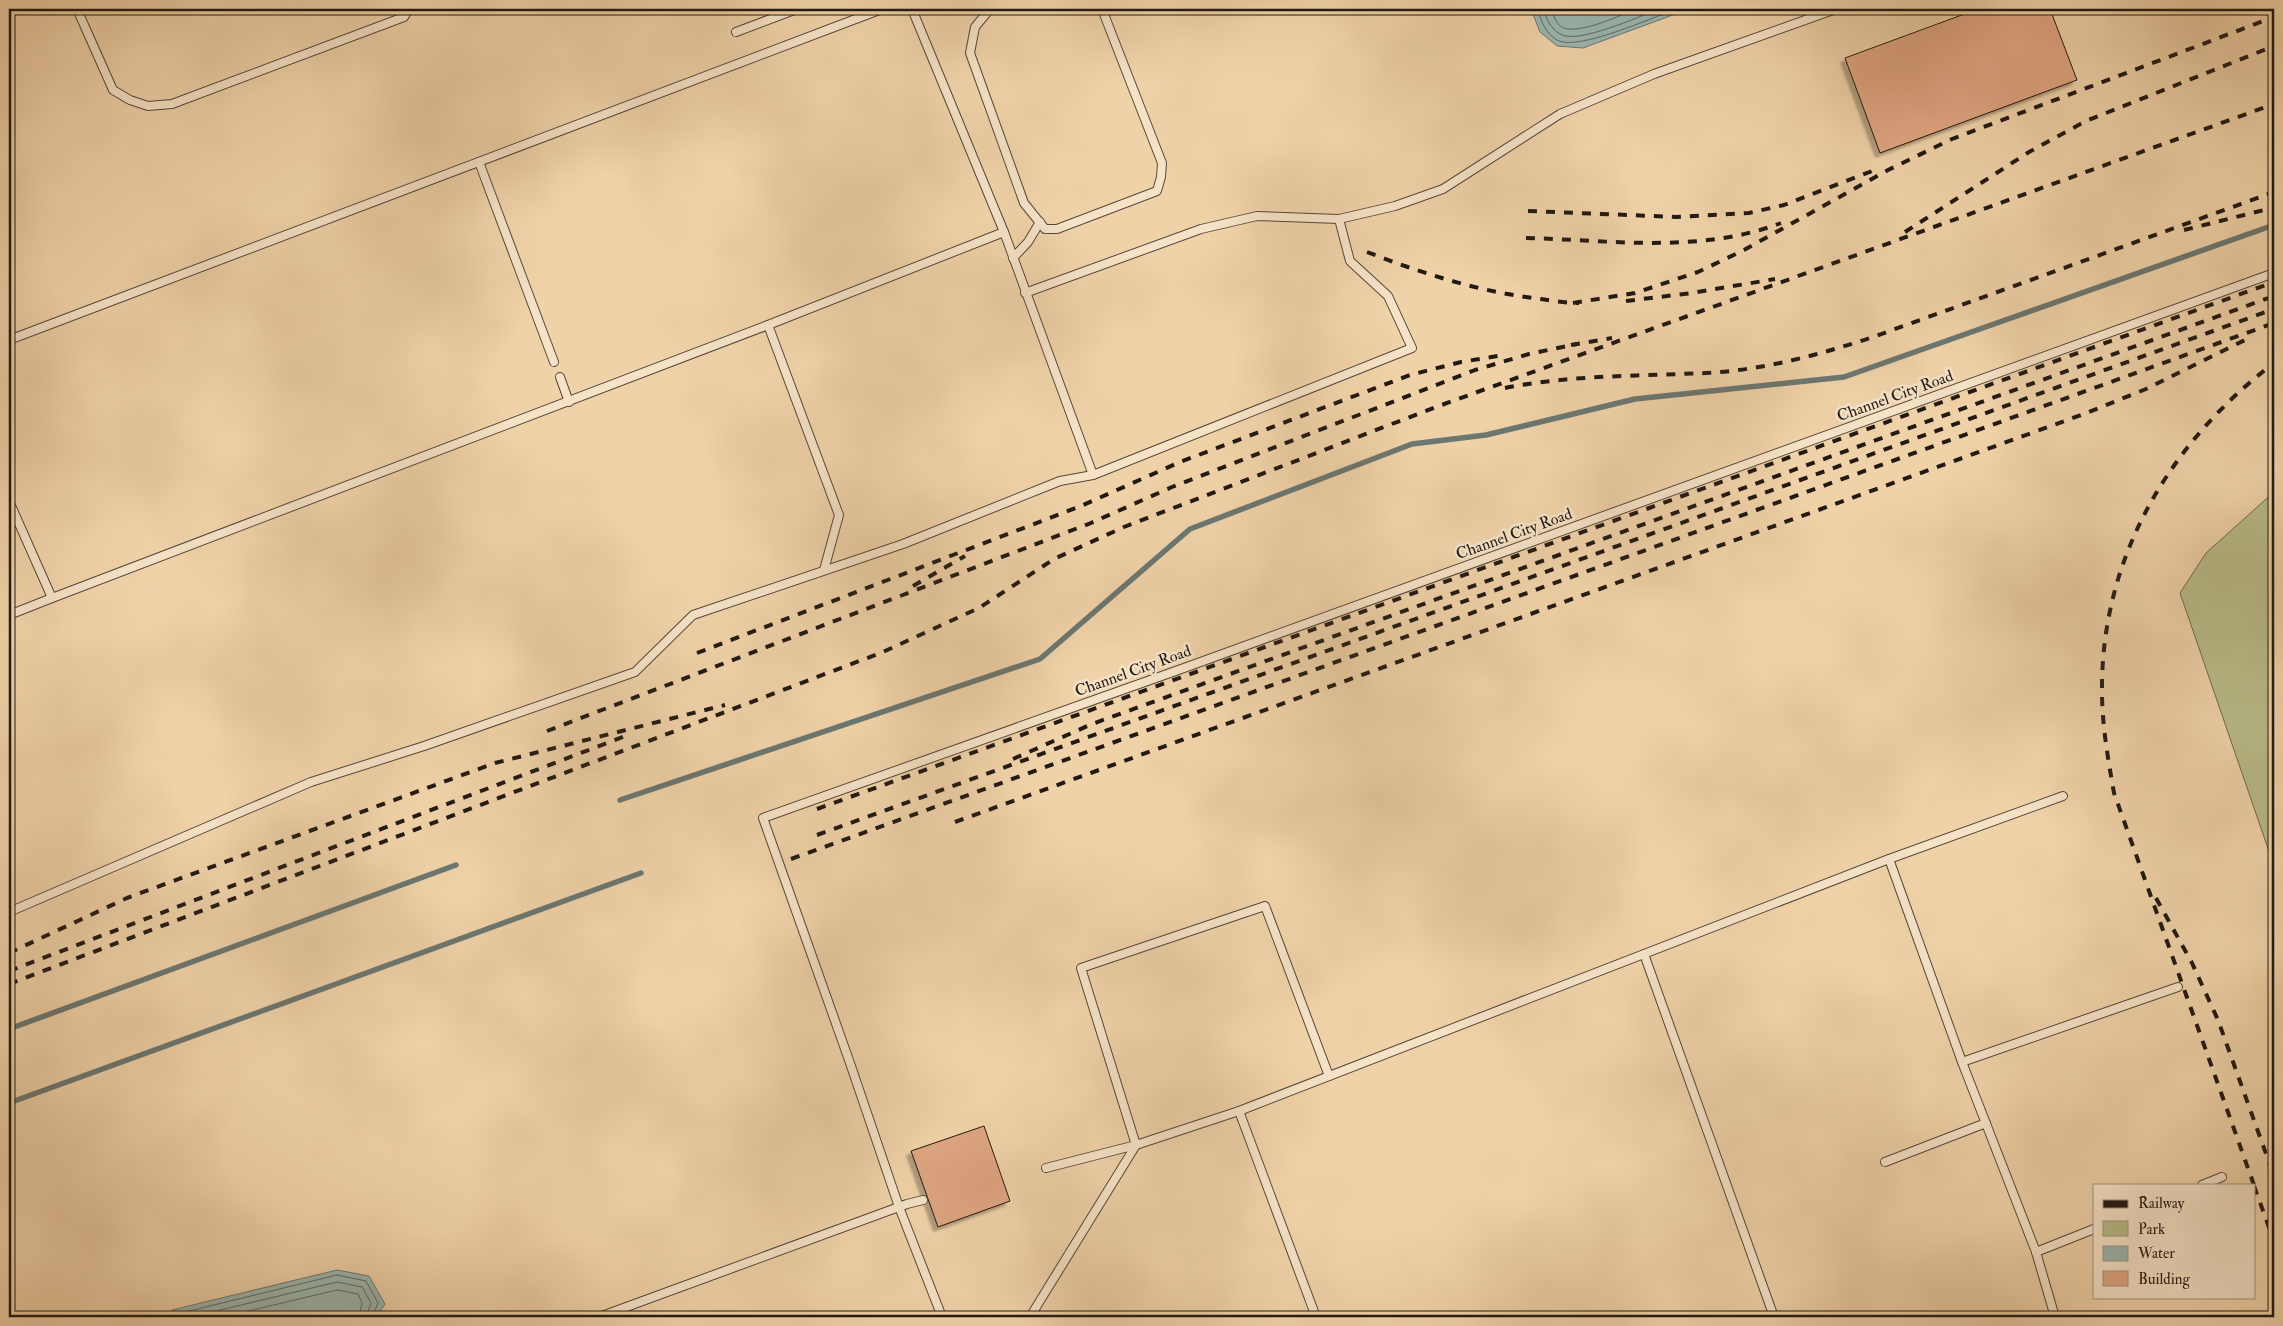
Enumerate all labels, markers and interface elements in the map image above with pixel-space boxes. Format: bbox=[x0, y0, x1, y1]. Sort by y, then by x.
street label: Channel City Road bbox=[1834, 366, 1956, 426]
street label: Channel City Road bbox=[1453, 504, 1575, 564]
street label: Channel City Road bbox=[1072, 641, 1194, 701]
legend bbox=[2093, 1184, 2256, 1298]
text: Railway bbox=[2138, 1194, 2185, 1213]
text: Park bbox=[2138, 1220, 2165, 1239]
text: Water bbox=[2137, 1244, 2175, 1263]
text: Building bbox=[2138, 1270, 2190, 1289]

